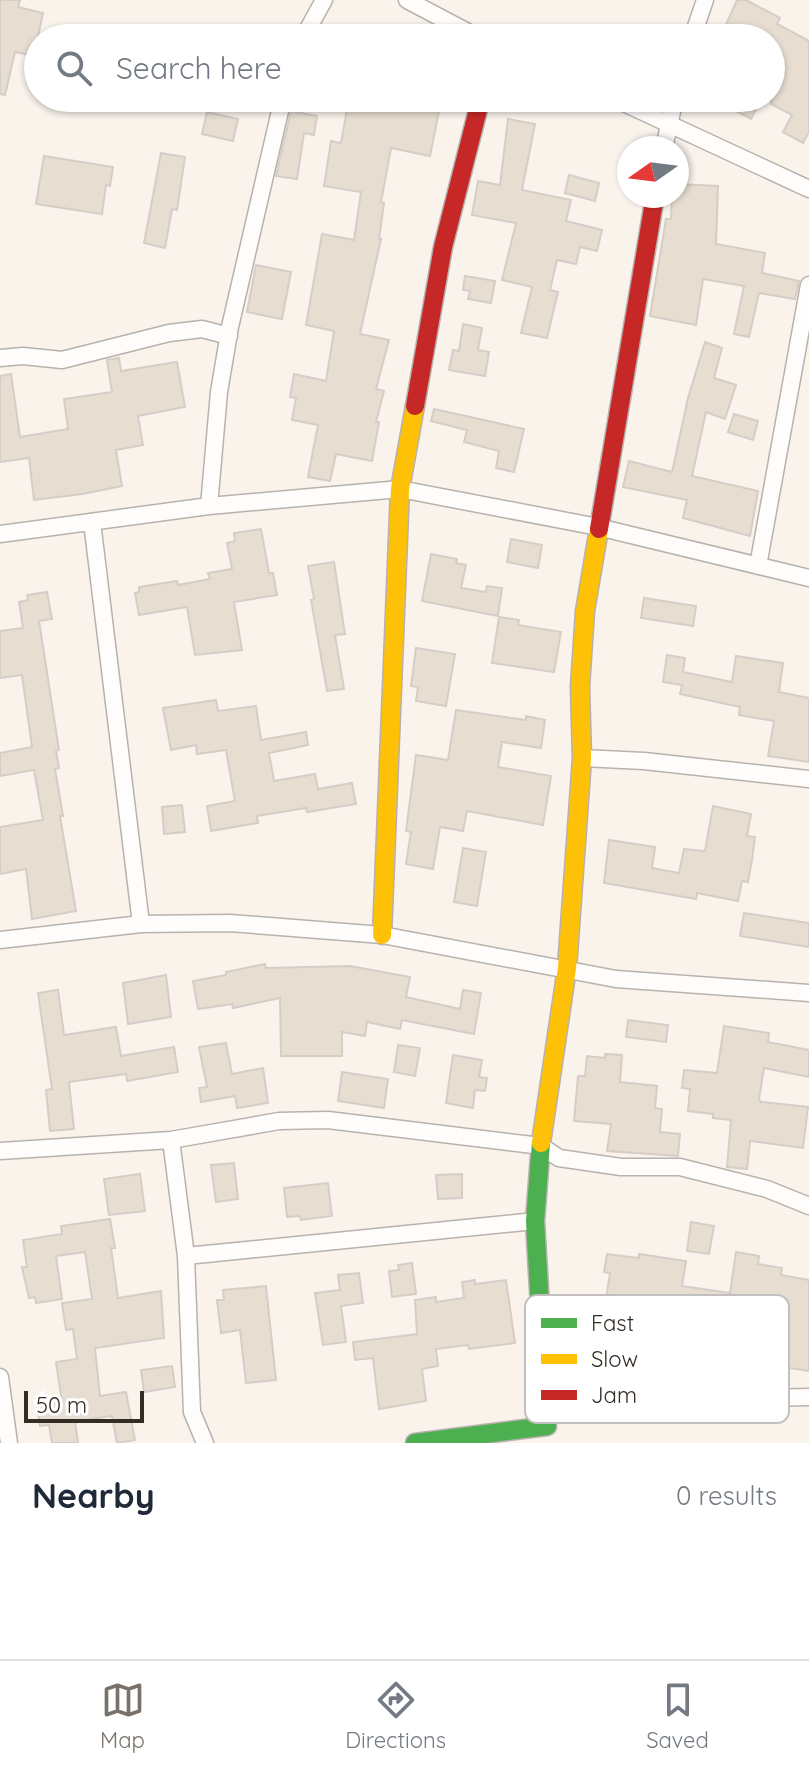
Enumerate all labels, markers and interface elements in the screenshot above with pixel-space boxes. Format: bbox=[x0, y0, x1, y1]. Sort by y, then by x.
search box bbox=[24, 24, 785, 112]
icon: search bbox=[52, 46, 96, 90]
text: Search here bbox=[116, 49, 282, 87]
north arrow bbox=[617, 136, 689, 208]
legend bbox=[525, 1295, 789, 1423]
text: Fast bbox=[591, 1309, 634, 1337]
text: Slow bbox=[591, 1345, 638, 1373]
text: Jam bbox=[591, 1381, 637, 1409]
scale bar bbox=[24, 1387, 144, 1423]
text: 50 m bbox=[36, 1391, 87, 1419]
text: Nearby bbox=[32, 1474, 155, 1517]
text: 0 results bbox=[676, 1479, 777, 1512]
tab: Map bbox=[100, 1678, 145, 1754]
tab: Directions bbox=[345, 1678, 446, 1754]
tab: Saved bbox=[646, 1678, 709, 1754]

